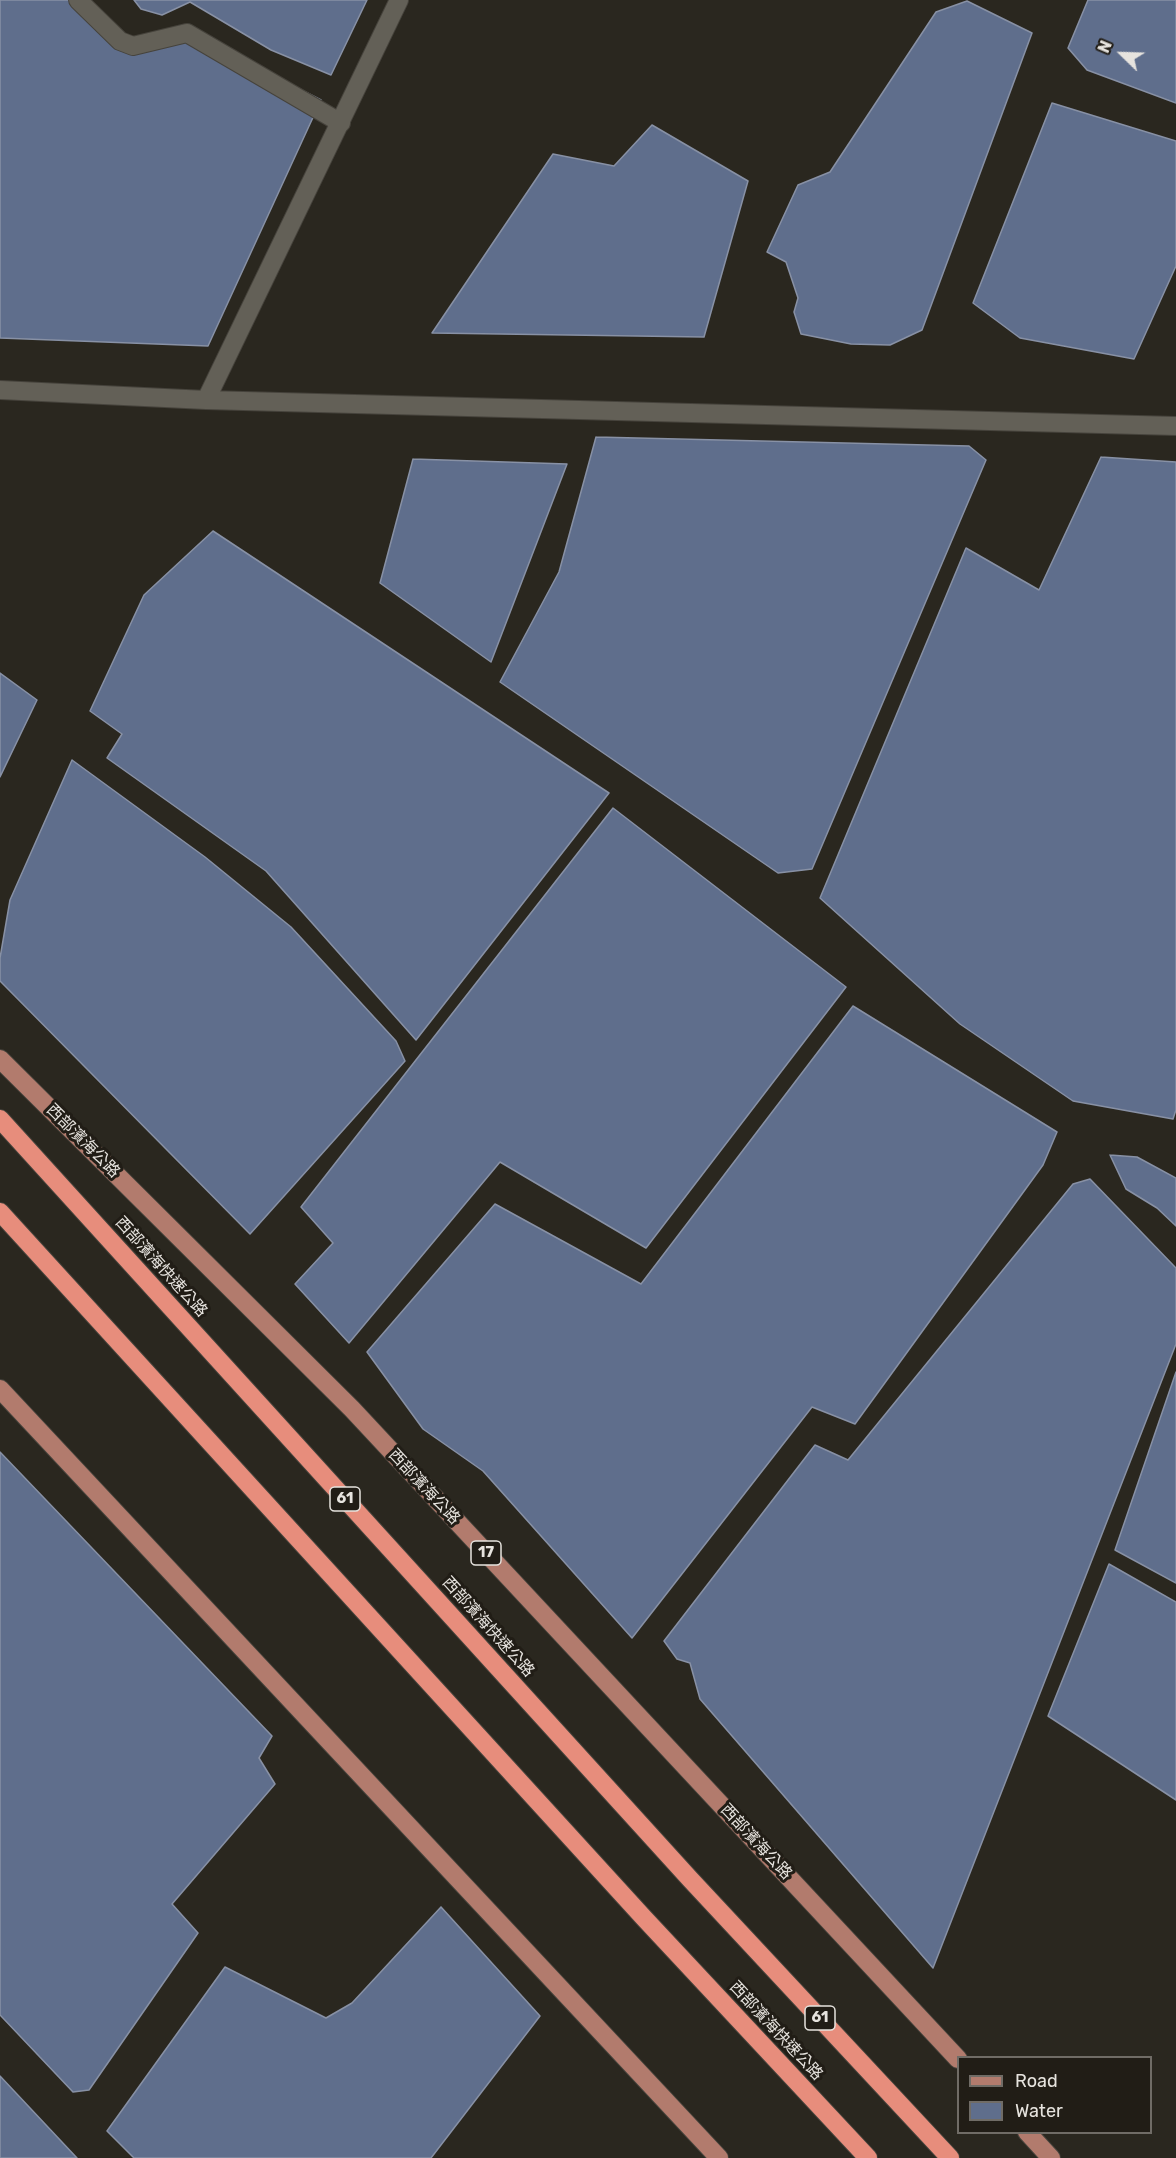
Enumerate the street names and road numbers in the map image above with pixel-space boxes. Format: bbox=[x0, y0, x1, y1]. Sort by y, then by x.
street label: 西部濱海公路 bbox=[42, 1100, 124, 1182]
street label: 西部濱海快速公路 bbox=[111, 1213, 211, 1321]
street label: 西部濱海公路 bbox=[384, 1445, 464, 1529]
road number: 61 bbox=[330, 1487, 360, 1511]
road number: 17 bbox=[471, 1541, 501, 1565]
street label: 西部濱海快速公路 bbox=[438, 1573, 538, 1681]
street label: 西部濱海公路 bbox=[716, 1800, 796, 1884]
street label: 西部濱海快速公路 bbox=[725, 1978, 827, 2084]
road number: 61 bbox=[805, 2006, 835, 2030]

